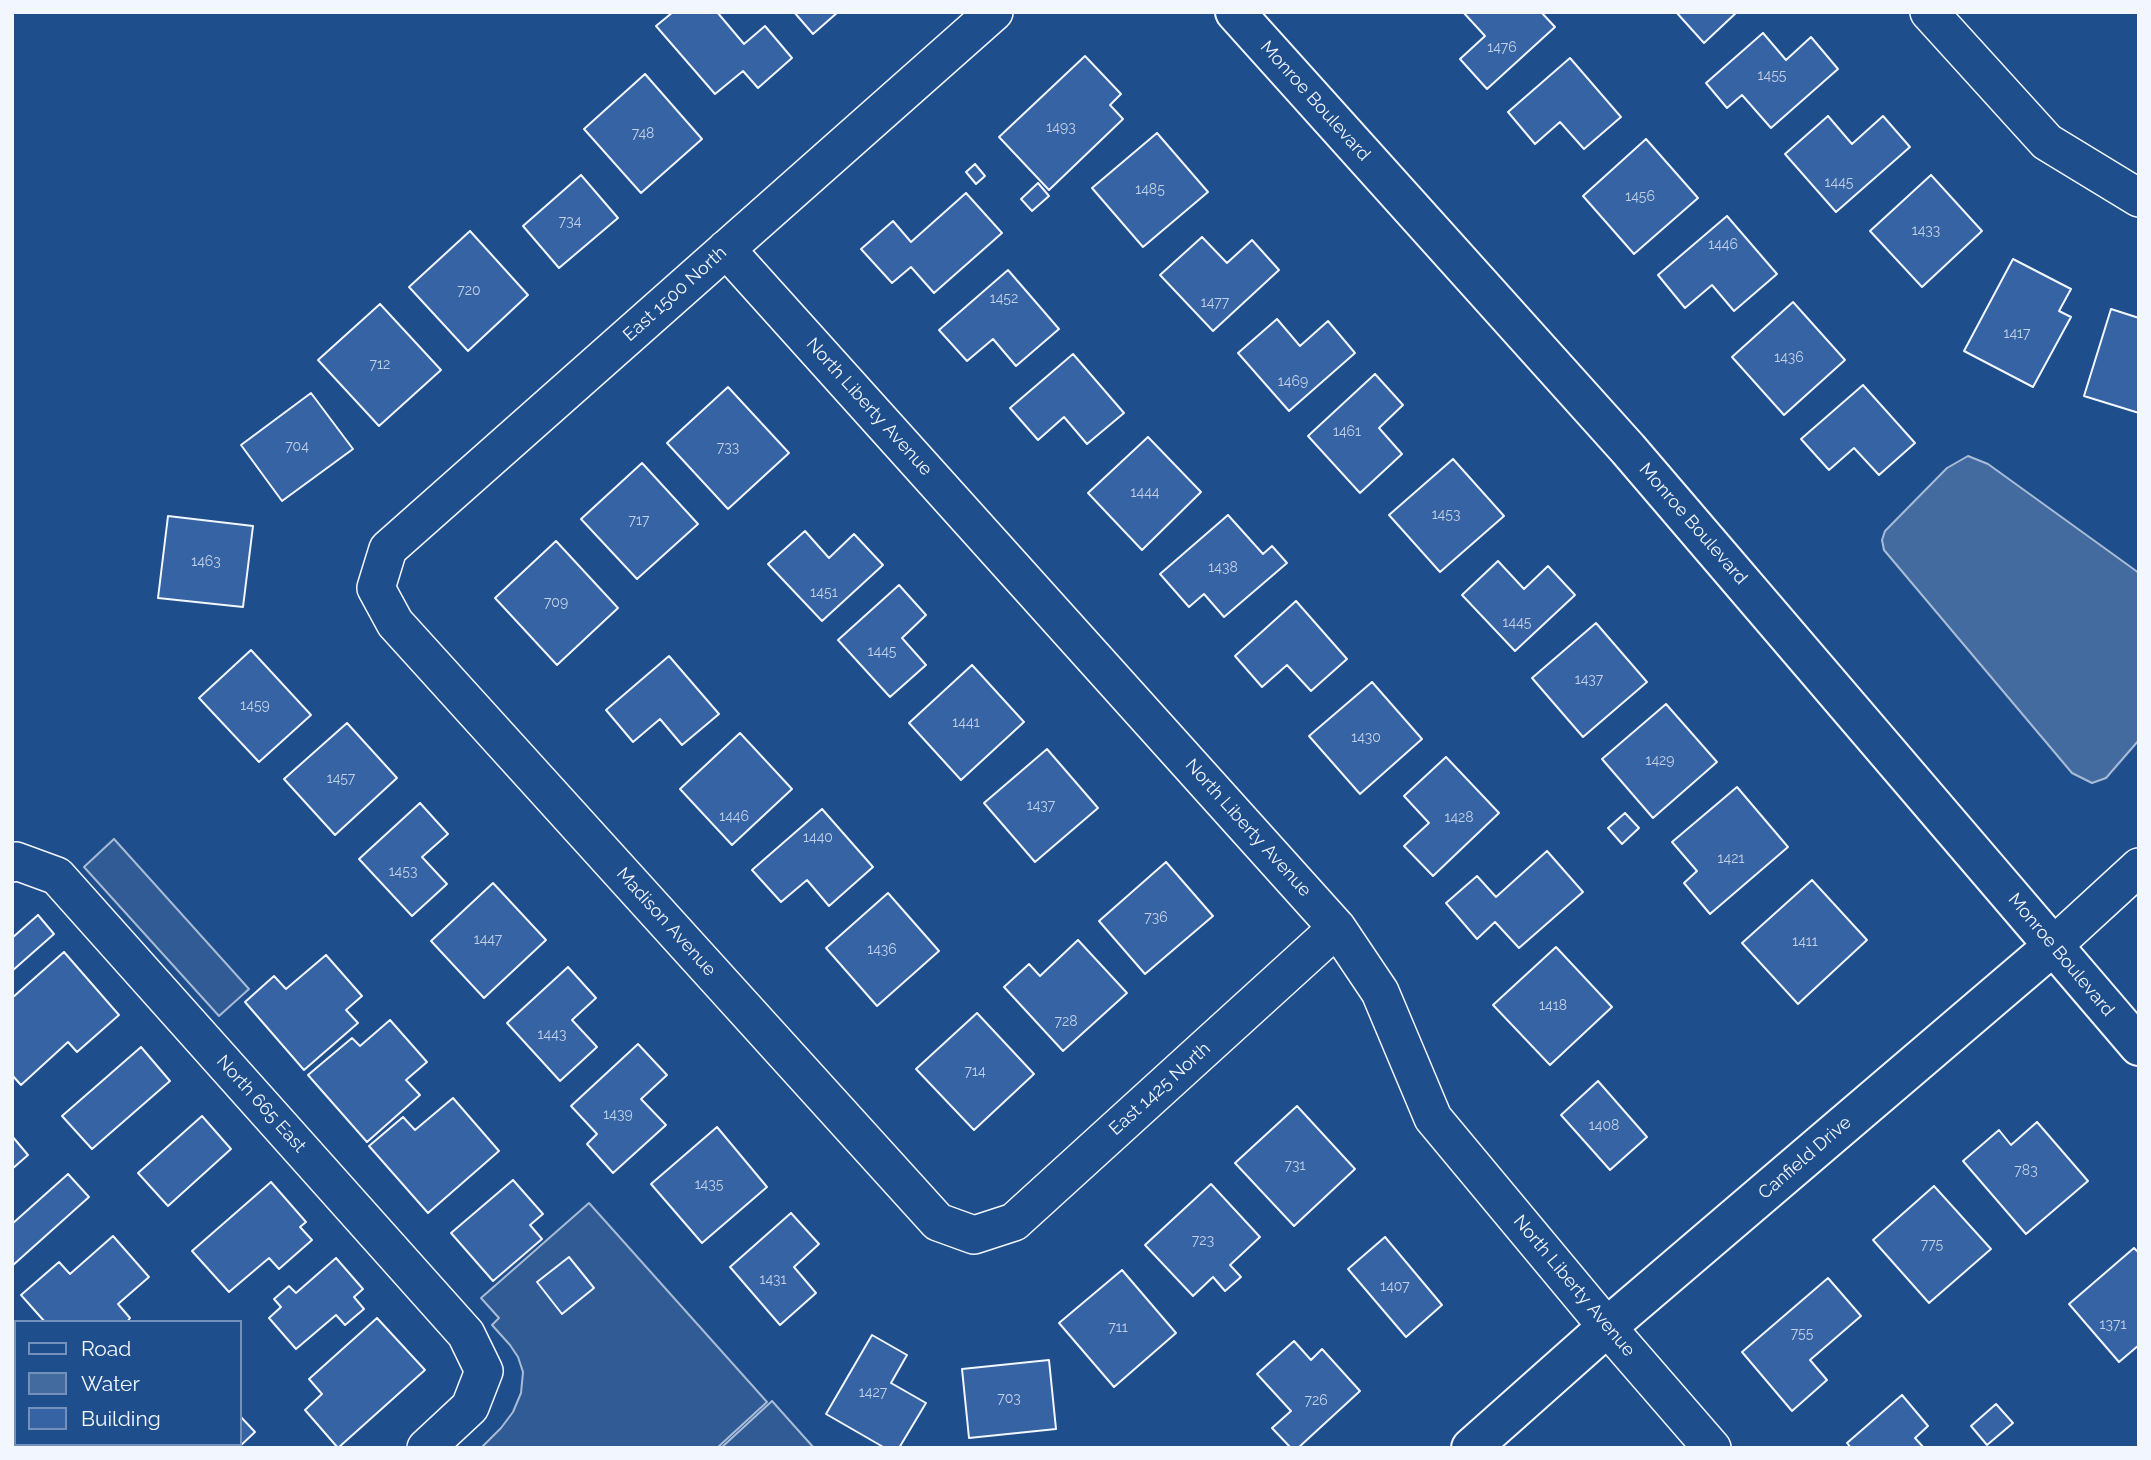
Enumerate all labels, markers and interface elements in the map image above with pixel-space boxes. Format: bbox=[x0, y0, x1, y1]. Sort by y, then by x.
street label: Monroe Boulevard bbox=[1256, 37, 1374, 165]
house number: 1476 bbox=[1487, 40, 1517, 56]
house number: 1455 bbox=[1758, 68, 1786, 84]
house number: 1493 bbox=[1046, 120, 1076, 136]
house number: 748 bbox=[632, 126, 654, 142]
house number: 1445 bbox=[1825, 175, 1853, 191]
house number: 1485 bbox=[1135, 182, 1165, 198]
house number: 1456 bbox=[1625, 189, 1655, 205]
house number: 734 bbox=[559, 214, 581, 230]
house number: 1433 bbox=[1912, 223, 1940, 239]
house number: 1446 bbox=[1708, 237, 1738, 253]
street label: East 1500 North bbox=[619, 242, 731, 346]
house number: 720 bbox=[457, 283, 481, 299]
house number: 1452 bbox=[990, 291, 1018, 307]
house number: 1477 bbox=[1201, 295, 1229, 311]
house number: 1417 bbox=[2003, 326, 2031, 342]
street label: North Liberty Avenue bbox=[801, 334, 937, 480]
house number: 1436 bbox=[1774, 350, 1804, 366]
house number: 712 bbox=[370, 357, 390, 373]
house number: 1469 bbox=[1278, 374, 1308, 390]
house number: 1461 bbox=[1333, 424, 1361, 440]
house number: 704 bbox=[285, 439, 309, 455]
house number: 733 bbox=[717, 440, 739, 456]
street label: Monroe Boulevard bbox=[1634, 459, 1752, 589]
house number: 1444 bbox=[1131, 485, 1159, 501]
house number: 1453 bbox=[1432, 507, 1460, 523]
house number: 717 bbox=[629, 513, 649, 529]
house number: 1463 bbox=[191, 554, 221, 570]
house number: 1438 bbox=[1208, 560, 1238, 576]
house number: 1451 bbox=[810, 585, 838, 601]
house number: 709 bbox=[544, 595, 568, 611]
house number: 1445 bbox=[1503, 615, 1531, 631]
house number: 1445 bbox=[868, 644, 896, 660]
house number: 1437 bbox=[1575, 672, 1603, 688]
house number: 1459 bbox=[240, 698, 270, 714]
house number: 1441 bbox=[952, 715, 980, 731]
house number: 1430 bbox=[1351, 730, 1381, 746]
house number: 1429 bbox=[1645, 753, 1675, 769]
street label: North Liberty Avenue bbox=[1180, 755, 1316, 901]
house number: 1457 bbox=[327, 771, 355, 787]
house number: 1437 bbox=[1027, 798, 1055, 814]
house number: 1446 bbox=[719, 809, 749, 825]
house number: 1428 bbox=[1444, 810, 1474, 826]
house number: 1440 bbox=[803, 830, 833, 846]
house number: 1421 bbox=[1718, 851, 1744, 867]
street label: Madison Avenue bbox=[612, 863, 720, 981]
house number: 1453 bbox=[389, 864, 417, 880]
street label: Monroe Boulevard bbox=[2003, 889, 2119, 1021]
house number: 736 bbox=[1144, 910, 1168, 926]
house number: 1447 bbox=[474, 932, 502, 948]
house number: 1411 bbox=[1792, 934, 1818, 950]
house number: 1436 bbox=[867, 942, 897, 958]
house number: 1418 bbox=[1539, 998, 1567, 1014]
house number: 728 bbox=[1054, 1014, 1078, 1030]
house number: 1443 bbox=[538, 1027, 566, 1043]
street label: East 1425 North bbox=[1105, 1038, 1215, 1140]
street label: North 665 East bbox=[212, 1051, 310, 1157]
house number: 714 bbox=[964, 1064, 986, 1080]
house number: 1439 bbox=[603, 1107, 633, 1123]
street label: Canfield Drive bbox=[1754, 1112, 1856, 1204]
house number: 1408 bbox=[1589, 1118, 1619, 1134]
house number: 731 bbox=[1285, 1158, 1305, 1174]
house number: 783 bbox=[2014, 1163, 2038, 1179]
house number: 1435 bbox=[695, 1177, 723, 1193]
street label: North Liberty Avenue bbox=[1509, 1211, 1639, 1361]
house number: 723 bbox=[1192, 1233, 1214, 1249]
house number: 775 bbox=[1921, 1237, 1943, 1253]
house number: 1431 bbox=[759, 1272, 787, 1288]
house number: 1407 bbox=[1380, 1279, 1410, 1295]
house number: 1371 bbox=[2100, 1317, 2126, 1333]
legend bbox=[14, 1320, 242, 1446]
house number: 711 bbox=[1108, 1320, 1128, 1336]
house number: 755 bbox=[1791, 1326, 1813, 1342]
text: Road bbox=[81, 1336, 131, 1361]
text: Water bbox=[81, 1371, 140, 1396]
house number: 1427 bbox=[859, 1385, 887, 1401]
house number: 703 bbox=[997, 1391, 1021, 1407]
house number: 726 bbox=[1304, 1393, 1328, 1409]
text: Building bbox=[81, 1406, 161, 1431]

